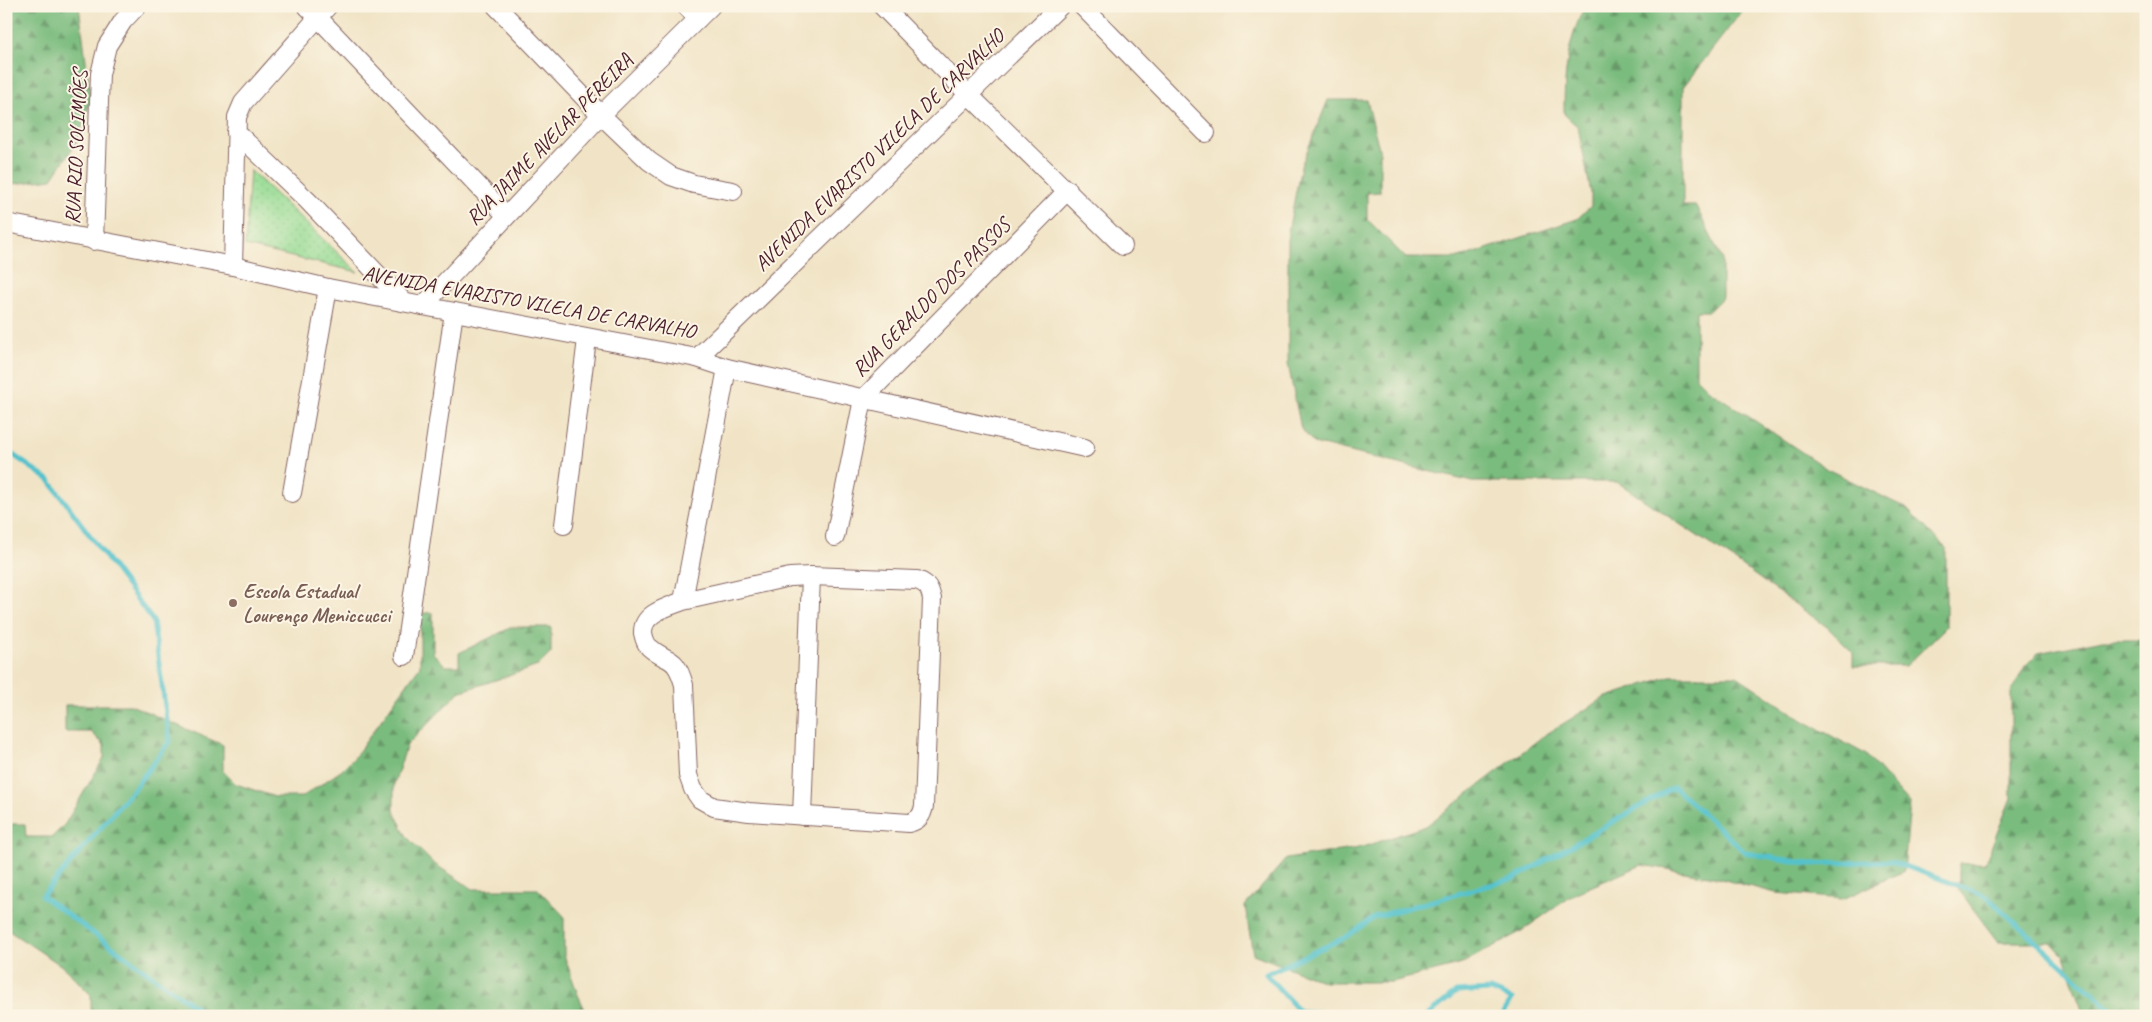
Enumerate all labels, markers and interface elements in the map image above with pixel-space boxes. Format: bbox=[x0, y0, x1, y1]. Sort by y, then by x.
street label: AVENIDA EVARISTO VILELA DE CARVALHO bbox=[749, 22, 1011, 277]
street label: RUA JAIME AVELAR PEREIRA bbox=[460, 47, 638, 231]
street label: RUA RIO SOLIMÕES bbox=[59, 65, 93, 225]
street label: RUA GERALDO DOS PASSOS bbox=[846, 210, 1018, 382]
street label: AVENIDA EVARISTO VILELA DE CARVALHO bbox=[361, 260, 700, 345]
place label: Escola Estadual Lourenço Meniccucci bbox=[243, 578, 393, 628]
marker: Escola Estadual Lourenço Meniccucci bbox=[227, 597, 239, 609]

